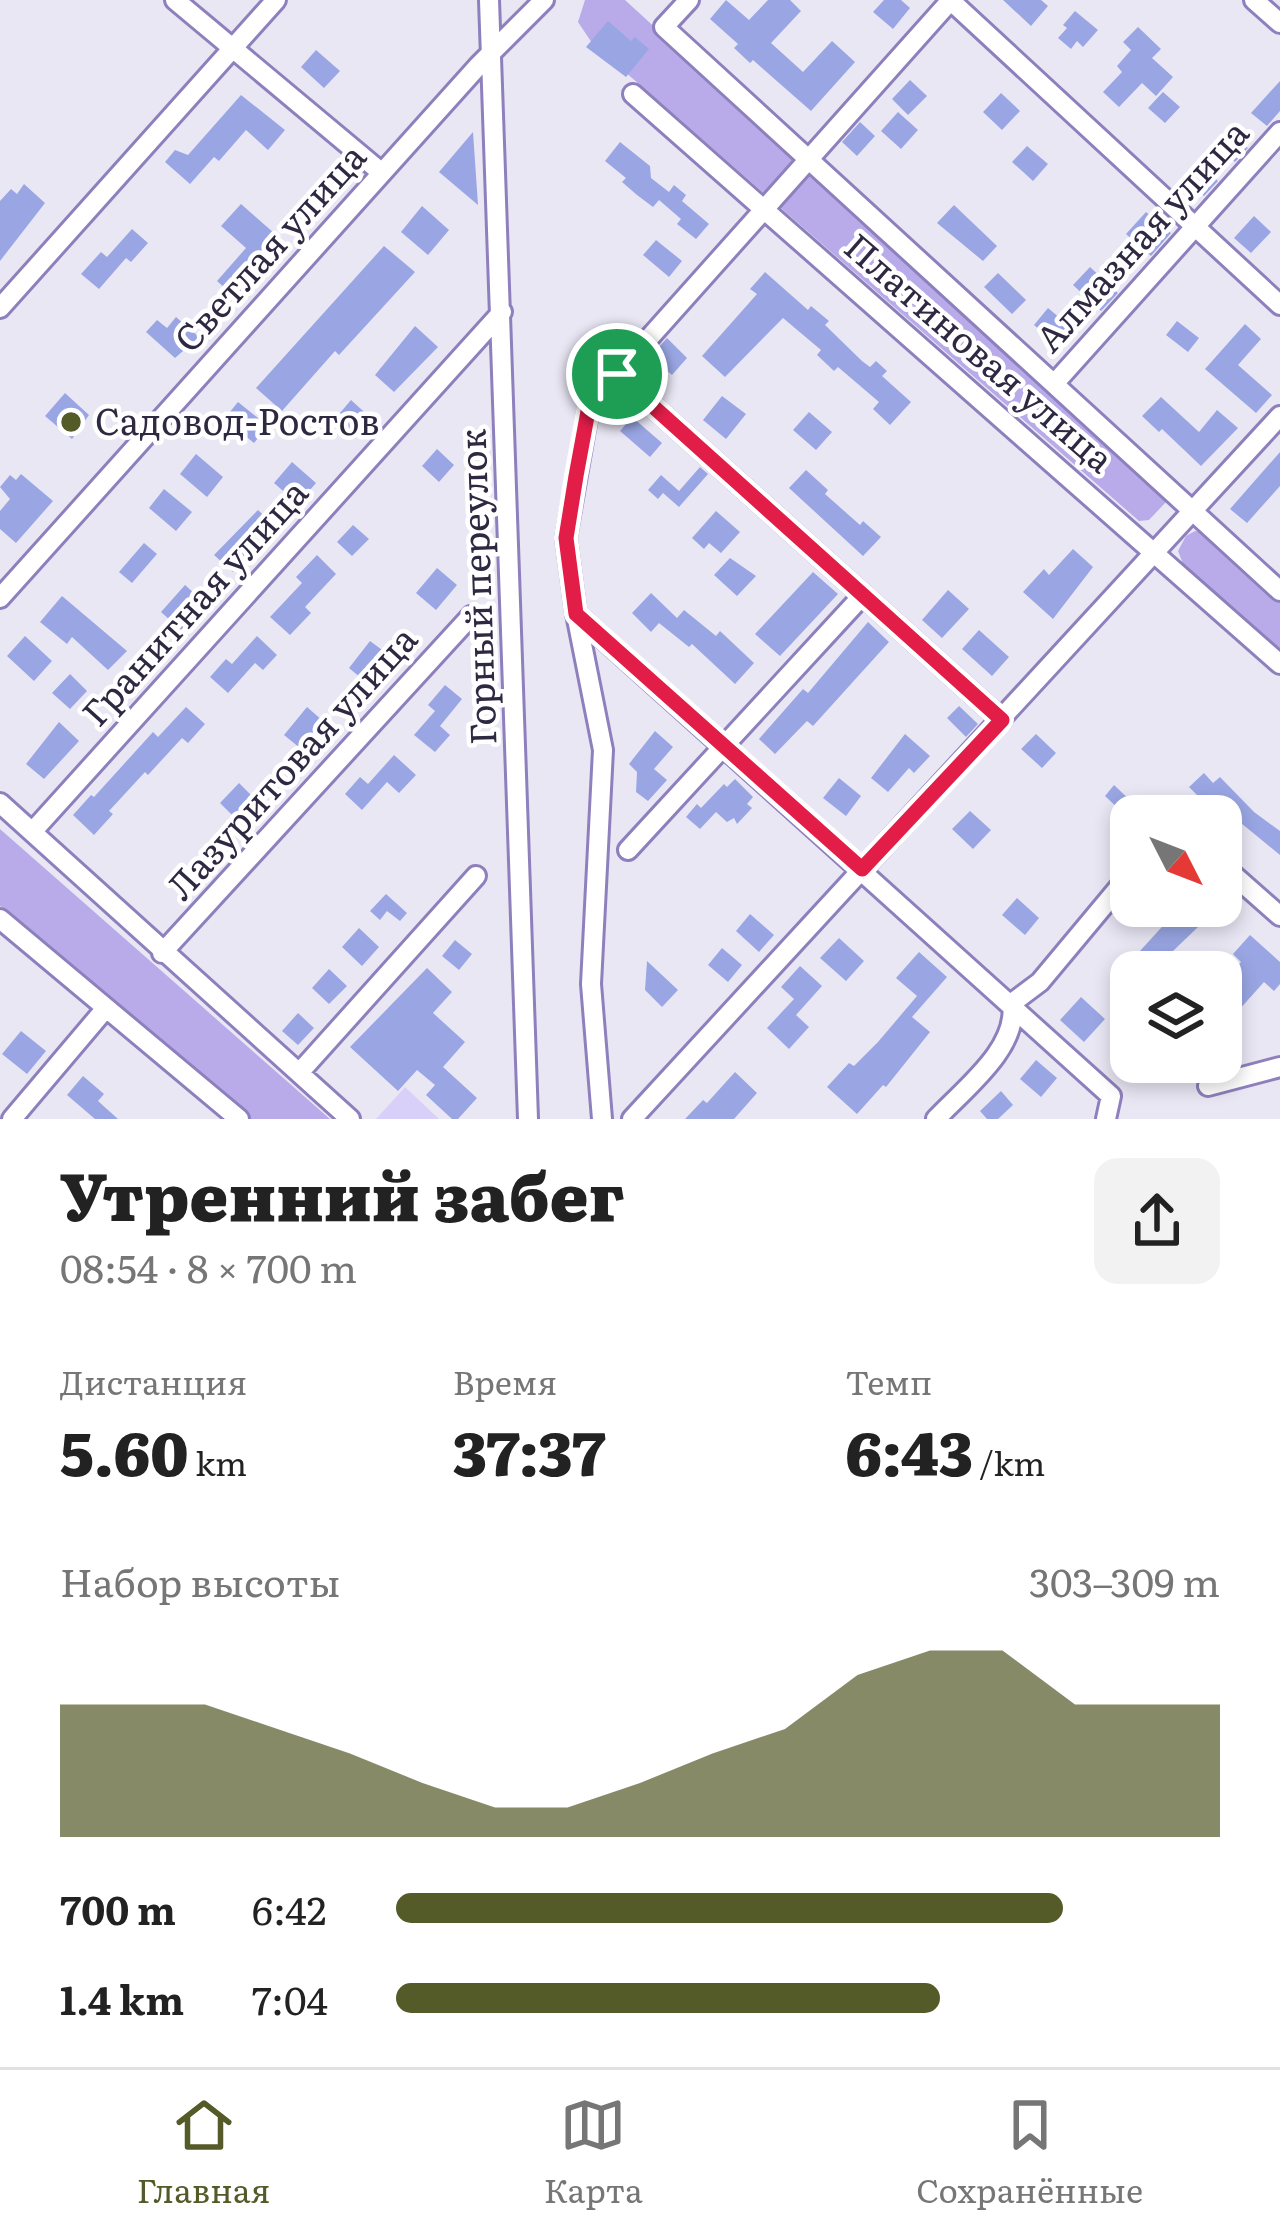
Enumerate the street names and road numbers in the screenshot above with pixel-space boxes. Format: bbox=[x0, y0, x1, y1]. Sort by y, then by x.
street label: Алмазная улица bbox=[1021, 106, 1259, 362]
street label: Светлая улица bbox=[160, 130, 377, 362]
street label: Платиновая улица bbox=[834, 219, 1127, 484]
street label: Горный переулок bbox=[443, 428, 508, 746]
street label: Гранитная улица bbox=[68, 466, 319, 736]
street label: Лазуритовая улица bbox=[153, 612, 428, 910]

